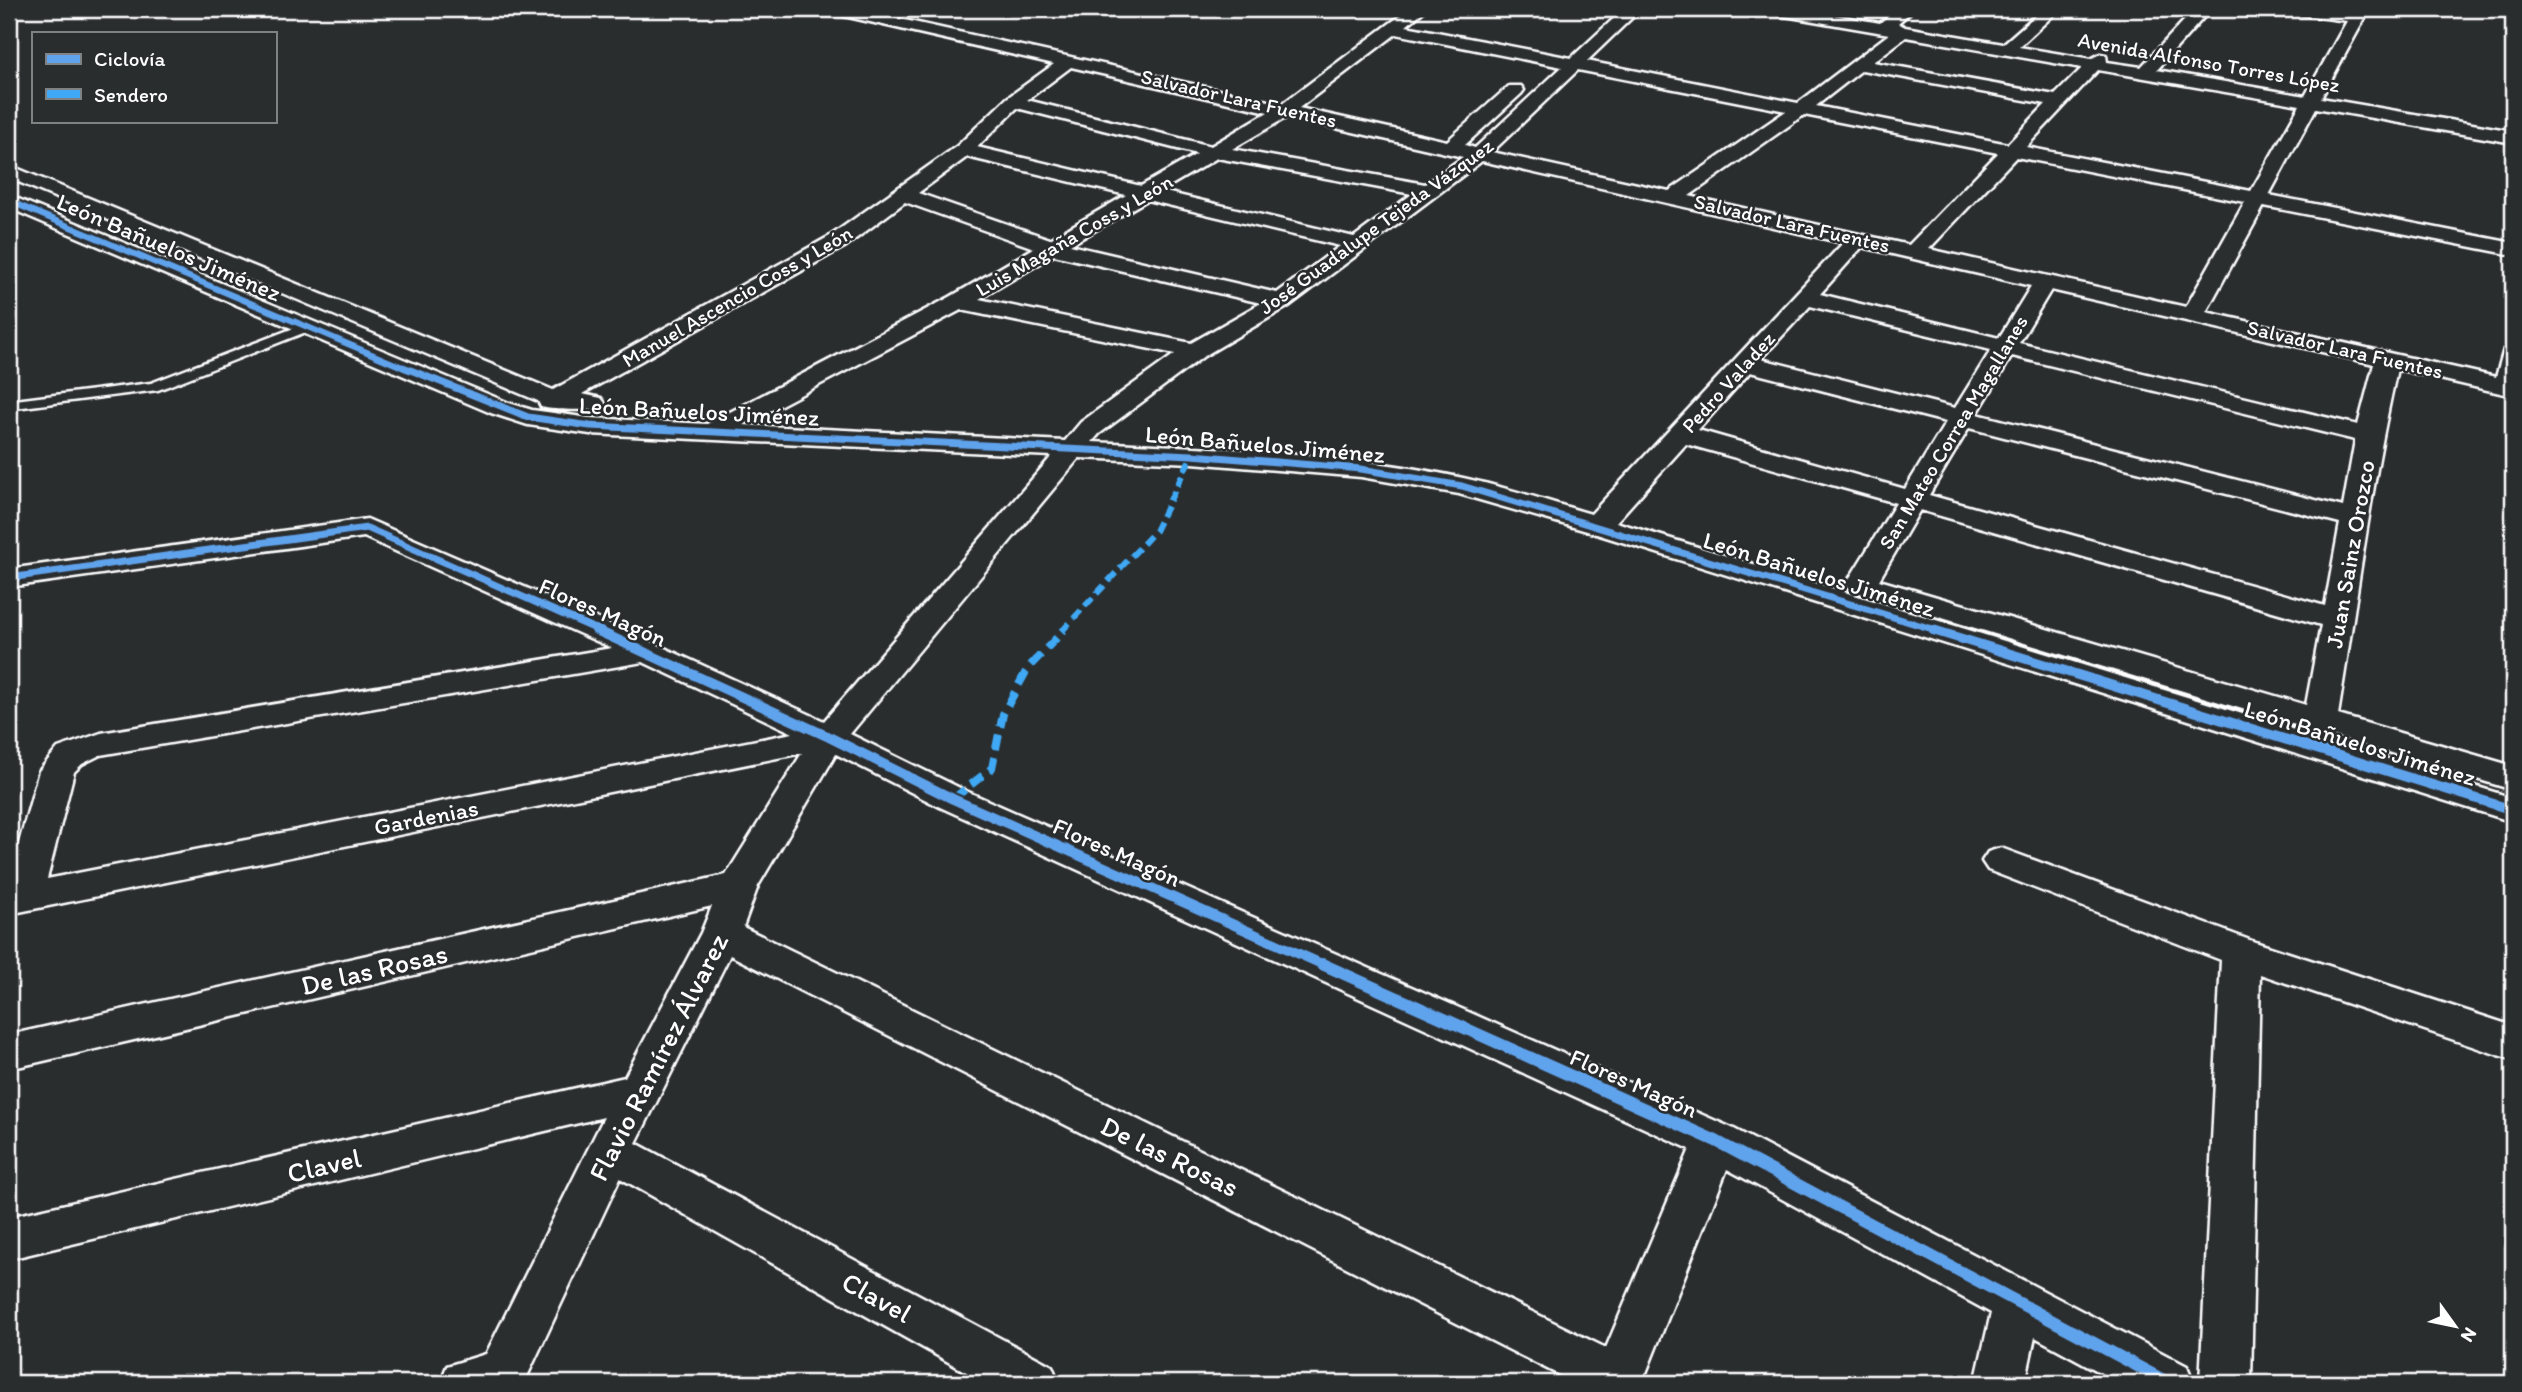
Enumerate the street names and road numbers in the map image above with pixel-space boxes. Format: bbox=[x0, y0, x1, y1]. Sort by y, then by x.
street label: Avenida Alfonso Torres López bbox=[2076, 27, 2342, 97]
street label: Salvador Lara Fuentes bbox=[1139, 63, 1339, 133]
street label: José Guadalupe Tejeda Vázquez bbox=[1254, 132, 1498, 319]
street label: Luis Magaña Coss y León bbox=[971, 168, 1177, 302]
street label: León Bañuelos Jiménez bbox=[53, 187, 285, 307]
street label: Salvador Lara Fuentes bbox=[1692, 188, 1892, 258]
street label: Manuel Ascencio Coss y León bbox=[617, 220, 857, 372]
street label: San Mateo Correa Magallanes bbox=[1873, 310, 2033, 554]
street label: Salvador Lara Fuentes bbox=[2245, 314, 2445, 384]
street label: Pedro Valadez bbox=[1676, 326, 1780, 438]
street label: León Bañuelos Jiménez bbox=[578, 390, 820, 432]
street label: León Bañuelos Jiménez bbox=[1144, 419, 1386, 469]
street label: Juan Sainz Orozco bbox=[2319, 458, 2381, 650]
street label: León Bañuelos Jiménez bbox=[1700, 525, 1938, 623]
street label: Flores Magón bbox=[535, 571, 672, 653]
street label: León Bañuelos Jiménez bbox=[2241, 694, 2479, 792]
street label: Gardenias bbox=[371, 793, 481, 841]
street label: Flores Magón bbox=[1049, 811, 1186, 893]
street label: Flavio Ramírez Álvarez bbox=[581, 927, 735, 1187]
street label: De las Rosas bbox=[297, 936, 451, 1002]
street label: Flores Magón bbox=[1566, 1042, 1703, 1124]
street label: De las Rosas bbox=[1095, 1108, 1245, 1204]
street label: Clavel bbox=[284, 1140, 364, 1190]
street label: Clavel bbox=[836, 1264, 918, 1330]

